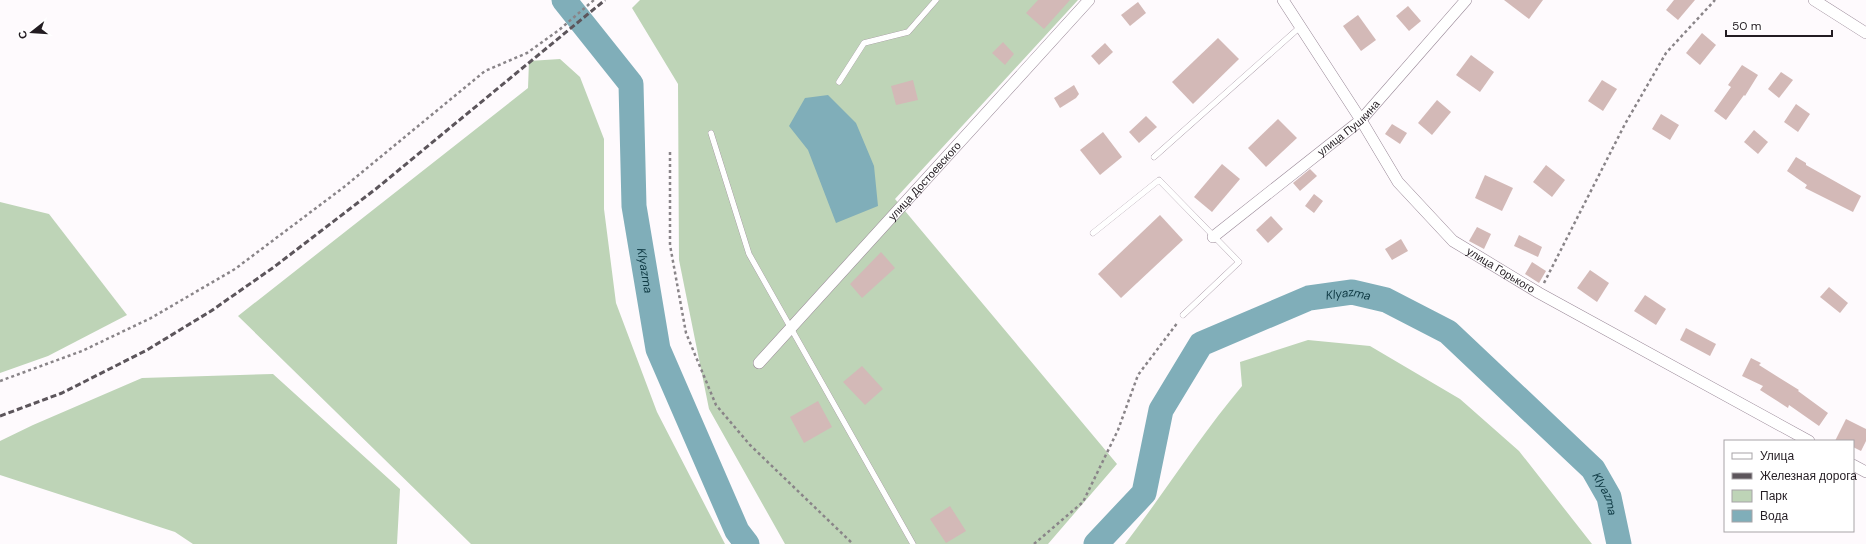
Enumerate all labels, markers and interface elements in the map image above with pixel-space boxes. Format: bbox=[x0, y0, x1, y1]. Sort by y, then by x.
north arrow bbox=[12, 12, 52, 52]
scale bar bbox=[1726, 12, 1832, 38]
text: 50 m bbox=[1732, 18, 1761, 34]
text: С bbox=[15, 29, 30, 41]
street label: улица Пушкина bbox=[1314, 96, 1383, 159]
street label: улица Достоевского bbox=[885, 139, 964, 223]
street label: улица Горького bbox=[1464, 244, 1538, 296]
water label: Klyazma bbox=[633, 247, 657, 295]
water label: Klyazma bbox=[1325, 284, 1373, 304]
legend bbox=[1724, 440, 1854, 532]
text: Улица bbox=[1760, 448, 1794, 464]
text: Железная дорога bbox=[1760, 468, 1857, 484]
water label: Klyazma bbox=[1589, 470, 1621, 517]
text: Парк bbox=[1760, 488, 1788, 504]
text: Вода bbox=[1760, 508, 1788, 524]

